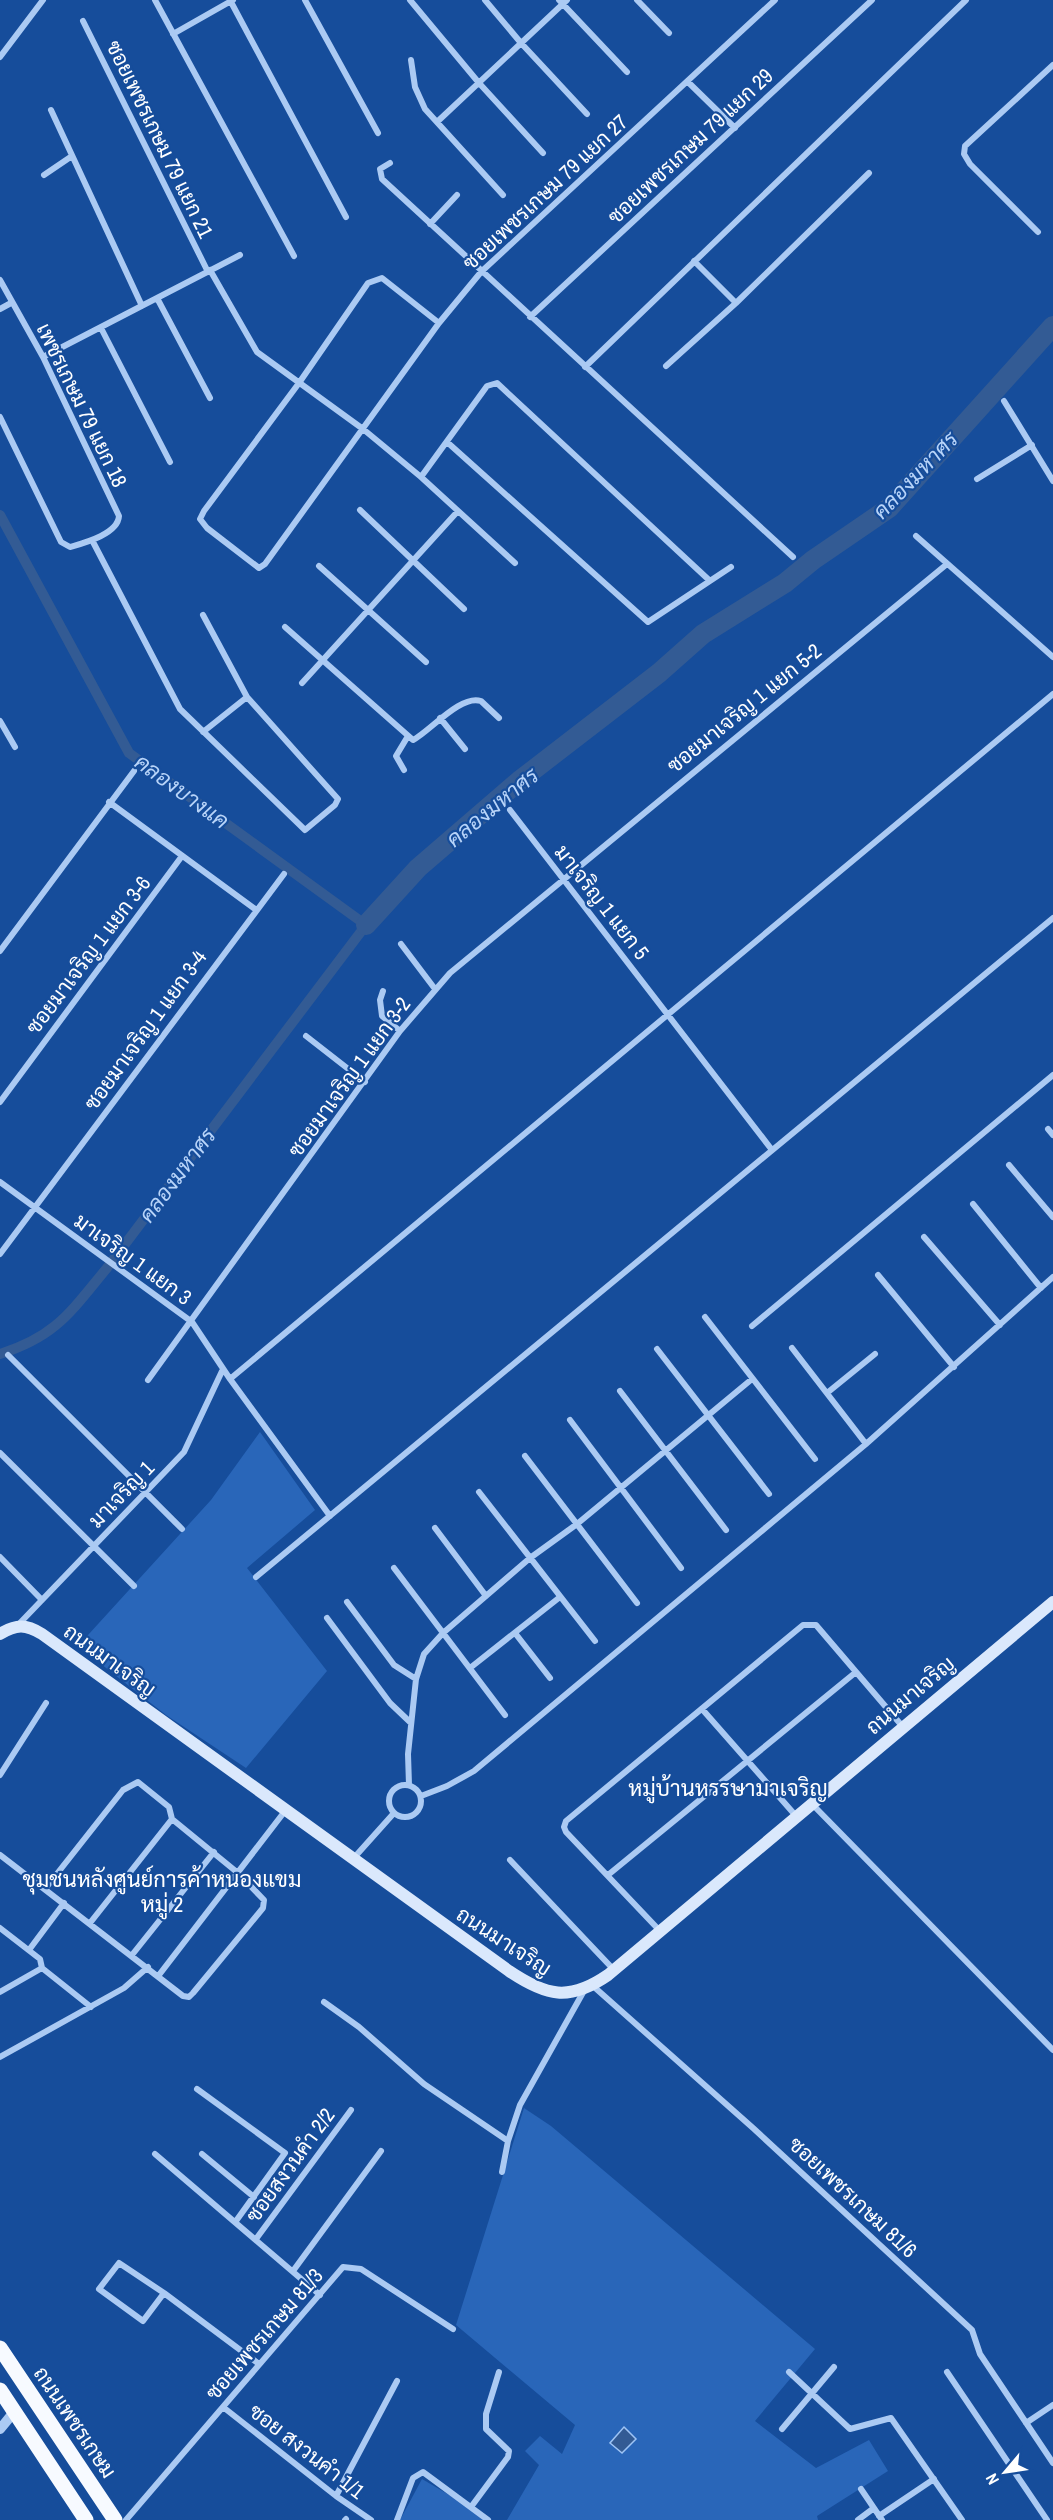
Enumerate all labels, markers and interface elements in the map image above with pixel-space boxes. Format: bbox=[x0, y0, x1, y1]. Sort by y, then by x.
street label: ซอยเพชรเกษม 79 แยก 21 bbox=[100, 35, 221, 243]
street label: ซอยเพชรเกษม 79 แยก 29 bbox=[601, 62, 779, 230]
street label: ซอยเพชรเกษม 79 แยก 27 bbox=[456, 108, 634, 276]
street label: เพชรเกษม 79 แยก 18 bbox=[30, 318, 134, 492]
water label: คลองมหาศร bbox=[866, 424, 965, 525]
street label: ซอยมาเจริญ 1 แยก 5-2 bbox=[661, 637, 827, 779]
water label: คลองบางแค bbox=[129, 747, 235, 835]
water label: คลองมหาศร bbox=[439, 760, 546, 854]
street label: มาเจริญ 1 แยก 5 bbox=[548, 838, 656, 966]
street label: ซอยมาเจริญ 1 แยก 3-6 bbox=[19, 870, 157, 1040]
street label: ซอยมาเจริญ 1 แยก 3-4 bbox=[77, 944, 213, 1116]
street label: ซอยมาเจริญ 1 แยก 3-2 bbox=[281, 991, 417, 1163]
water label: คลองมหาศร bbox=[132, 1121, 223, 1228]
street label: มาเจริญ 1 แยก 3 bbox=[68, 1207, 198, 1311]
street label: มาเจริญ 1 bbox=[82, 1454, 161, 1534]
street label: ถนนมาเจริญ bbox=[58, 1617, 162, 1703]
street label: ถนนมาเจริญ bbox=[859, 1649, 961, 1741]
district label: หมู่บ้านหรรษามาเจริญ bbox=[628, 1773, 828, 1804]
district label: ชุมชนหลังศูนย์การค้าหนองแขม หมู่ 2 bbox=[23, 1864, 301, 1920]
street label: ถนนมาเจริญ bbox=[451, 1899, 557, 1983]
street label: ซอยสงวนคำ 2/2 bbox=[239, 2102, 341, 2228]
street label: ซอยเพชรเกษม 81/6 bbox=[782, 2130, 924, 2264]
street label: ซอยเพชรเกษม 81/3 bbox=[199, 2262, 329, 2406]
street label: ถนนเพชรเกษม bbox=[27, 2360, 123, 2484]
street label: ซอย สงวนคำ 1/1 bbox=[243, 2397, 371, 2506]
north arrow bbox=[975, 2442, 1035, 2502]
text: N bbox=[980, 2470, 1004, 2489]

